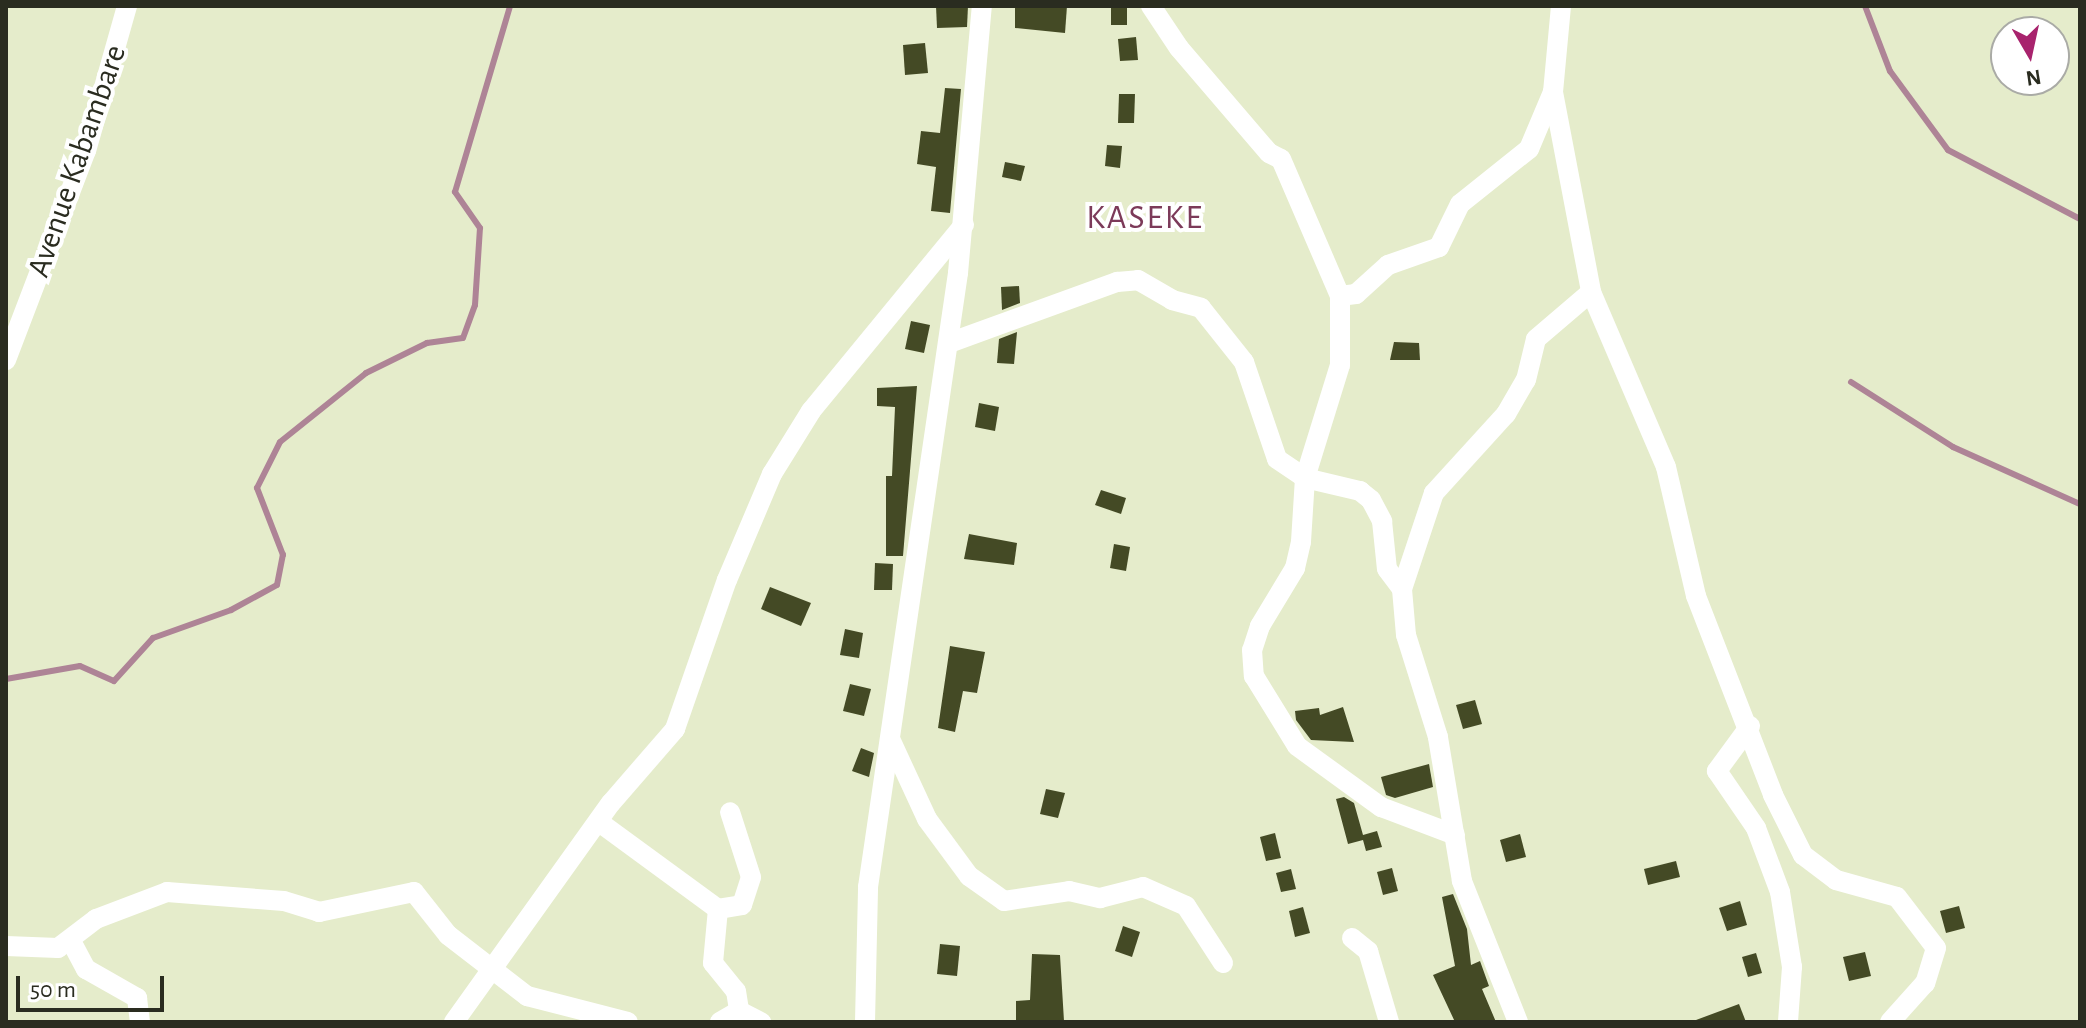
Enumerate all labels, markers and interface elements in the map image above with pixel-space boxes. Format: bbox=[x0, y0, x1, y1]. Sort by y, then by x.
north arrow bbox=[1990, 16, 2070, 96]
street label: Avenue Kabambare bbox=[19, 40, 135, 282]
text: N bbox=[2024, 66, 2043, 90]
district label: KASEKE bbox=[1086, 199, 1204, 239]
scale bar bbox=[20, 960, 168, 1010]
text: 50 m bbox=[30, 978, 76, 1002]

